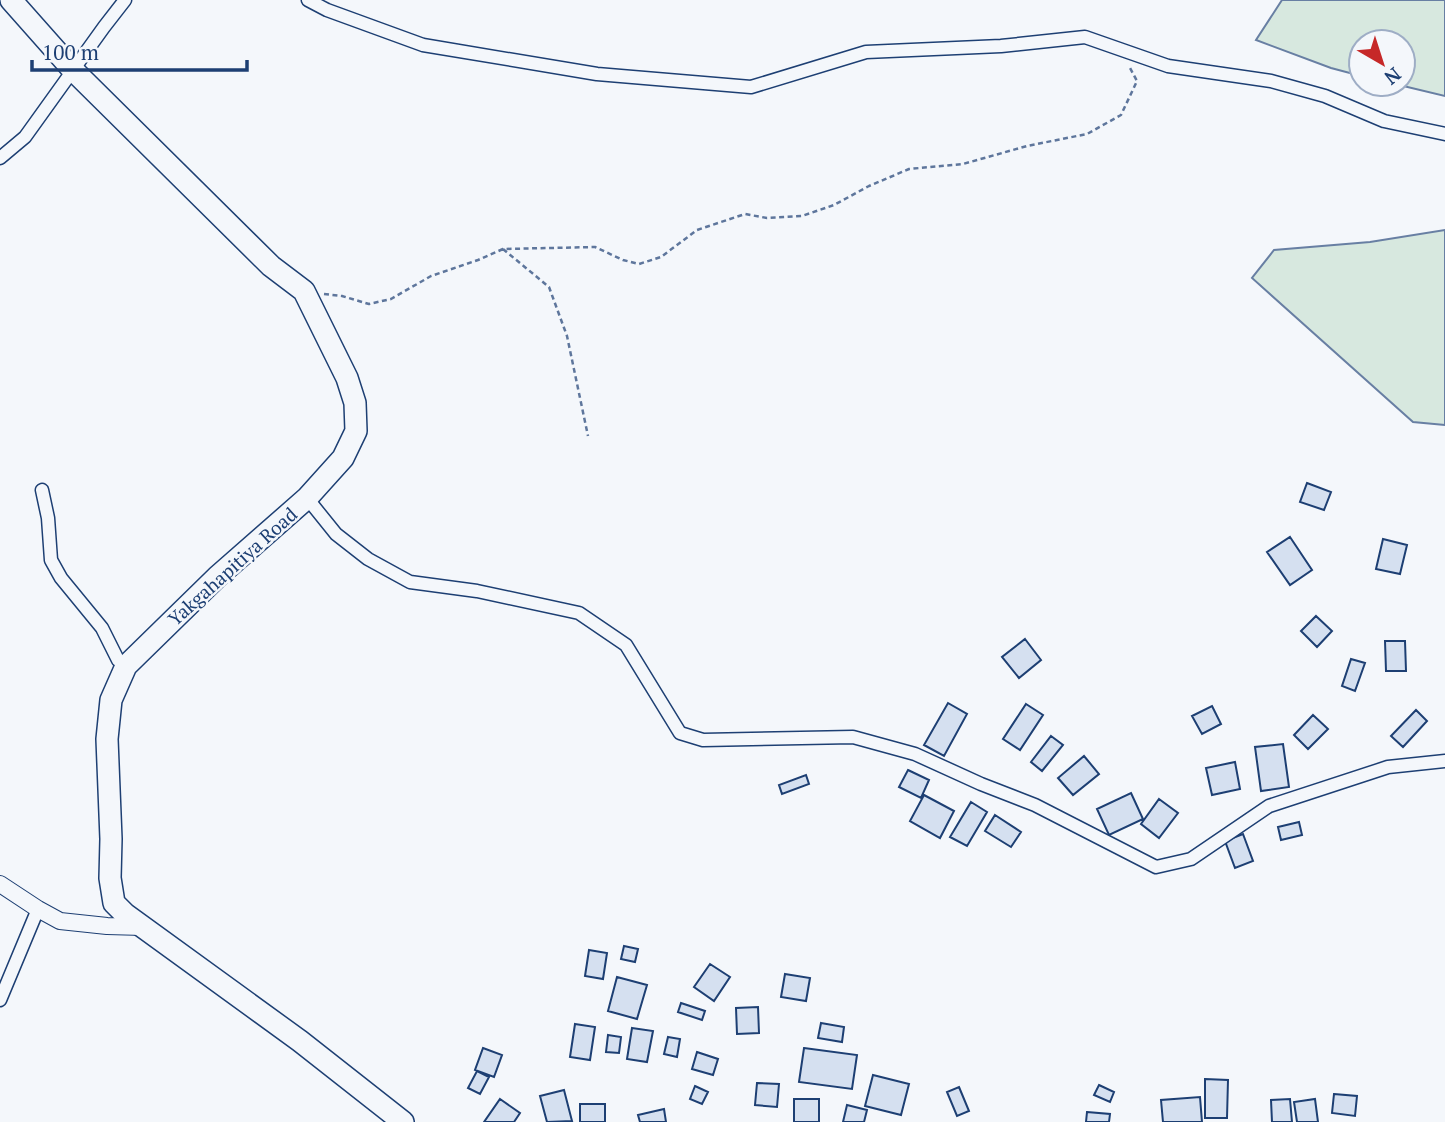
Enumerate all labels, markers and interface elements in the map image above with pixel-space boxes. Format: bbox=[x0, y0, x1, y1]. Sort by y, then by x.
scale bar bbox=[32, 28, 247, 72]
north arrow bbox=[1347, 28, 1417, 98]
text: 100 m bbox=[42, 38, 99, 66]
text: N bbox=[1379, 62, 1406, 91]
street label: Yakgahapitiya Road bbox=[162, 501, 302, 631]

